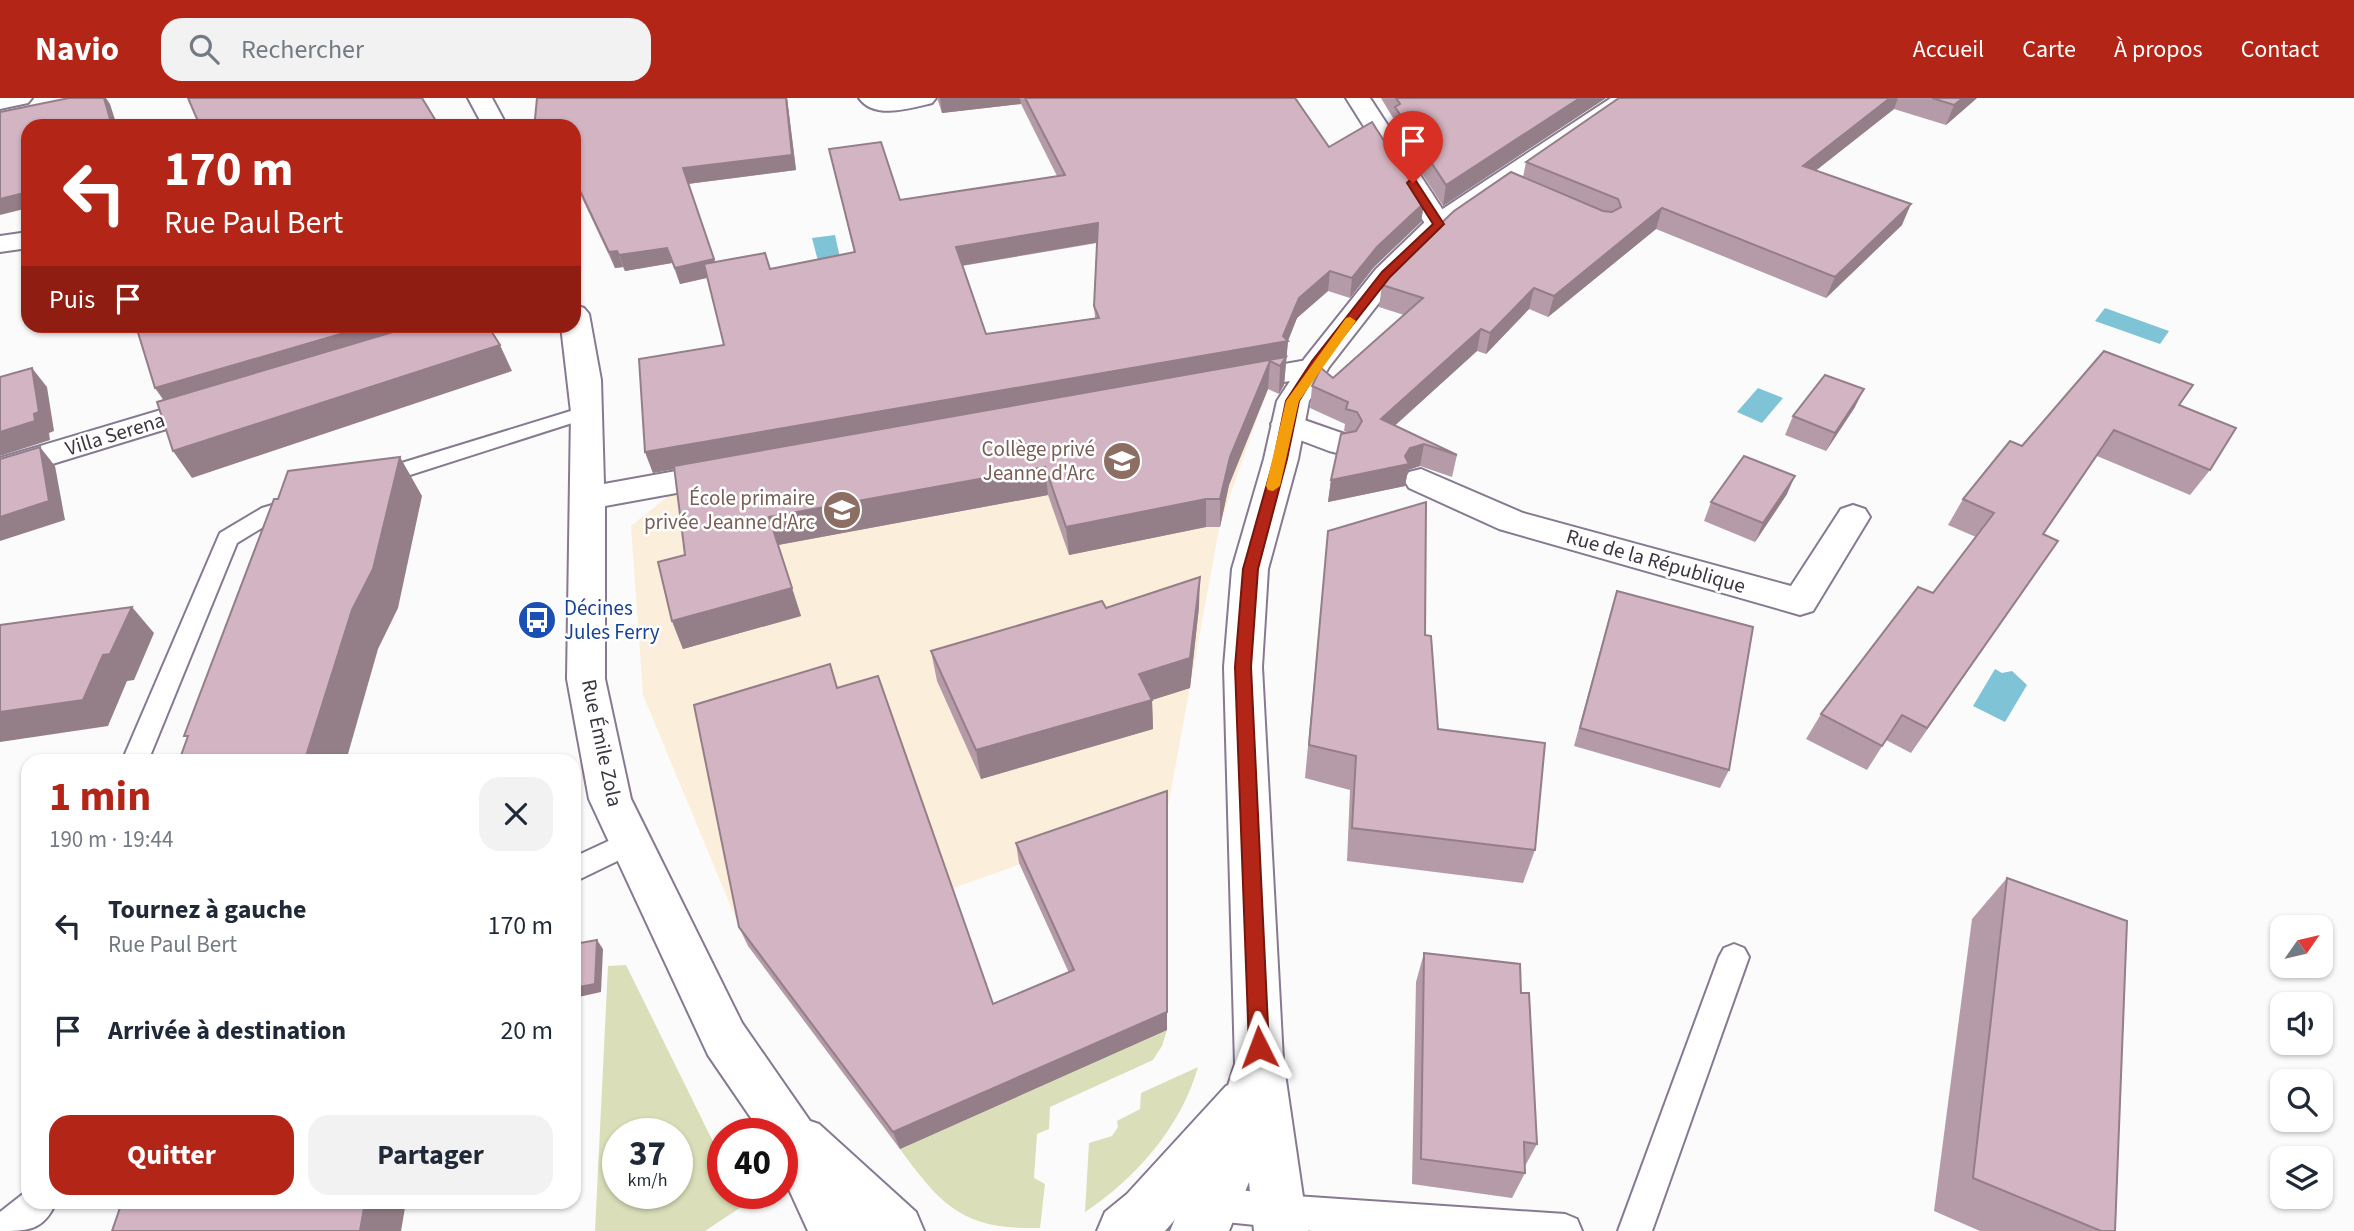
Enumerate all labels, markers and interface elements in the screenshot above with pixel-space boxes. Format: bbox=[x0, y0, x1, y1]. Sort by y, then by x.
search box bbox=[161, 18, 651, 81]
text: Navio bbox=[35, 26, 119, 73]
icon: search bbox=[185, 30, 223, 68]
text: Rechercher bbox=[241, 31, 364, 68]
text: Accueil bbox=[1913, 32, 1984, 67]
text: Carte bbox=[2022, 32, 2076, 67]
text: À propos bbox=[2114, 32, 2203, 67]
text: Contact bbox=[2241, 32, 2319, 67]
pin bbox=[1383, 111, 1443, 183]
icon: arrive bbox=[1394, 122, 1432, 160]
text: 170 m bbox=[164, 135, 293, 205]
icon: left bbox=[49, 147, 140, 238]
text: Rue Paul Bert bbox=[164, 200, 343, 246]
icon: arrive bbox=[109, 280, 147, 318]
text: Puis bbox=[49, 281, 95, 318]
street label: Villa Serena bbox=[62, 405, 168, 463]
place label: Collège privé Jeanne d'Arc bbox=[982, 434, 1095, 488]
school or university icon: Collège privé Jeanne d'Arc bbox=[1101, 440, 1143, 482]
place label: École primaire privée Jeanne d'Arc bbox=[644, 483, 815, 537]
school or university icon: École primaire privée Jeanne d'Arc bbox=[821, 489, 863, 531]
street label: Rue de la République bbox=[1563, 521, 1749, 601]
place label: Décines Jules Ferry bbox=[564, 593, 660, 647]
bus stop icon: Décines Jules Ferry bbox=[516, 599, 558, 641]
street label: Rue Émile Zola bbox=[574, 676, 630, 810]
text: 1 min bbox=[49, 767, 151, 827]
button: close bbox=[479, 777, 553, 851]
text: 190 m · 19:44 bbox=[49, 823, 173, 856]
text: Tournez à gauche bbox=[108, 891, 307, 928]
icon: left bbox=[49, 907, 87, 945]
text: 170 m bbox=[487, 907, 553, 944]
north arrow bbox=[2270, 915, 2333, 978]
map controls bbox=[2270, 915, 2333, 1209]
text: Rue Paul Bert bbox=[108, 928, 237, 961]
button: sound bbox=[2270, 992, 2333, 1055]
position arrow bbox=[1222, 1010, 1296, 1084]
icon: arrive bbox=[49, 1012, 87, 1050]
text: Arrivée à destination bbox=[108, 1012, 346, 1049]
text: 20 m bbox=[500, 1012, 553, 1049]
button: search bbox=[2270, 1069, 2333, 1132]
button: Quitter bbox=[49, 1115, 294, 1195]
button: Partager bbox=[308, 1115, 553, 1195]
speed limit sign: 40 bbox=[707, 1118, 798, 1209]
text: 37 bbox=[629, 1129, 666, 1179]
button: layers bbox=[2270, 1146, 2333, 1209]
text: km/h bbox=[628, 1168, 667, 1193]

